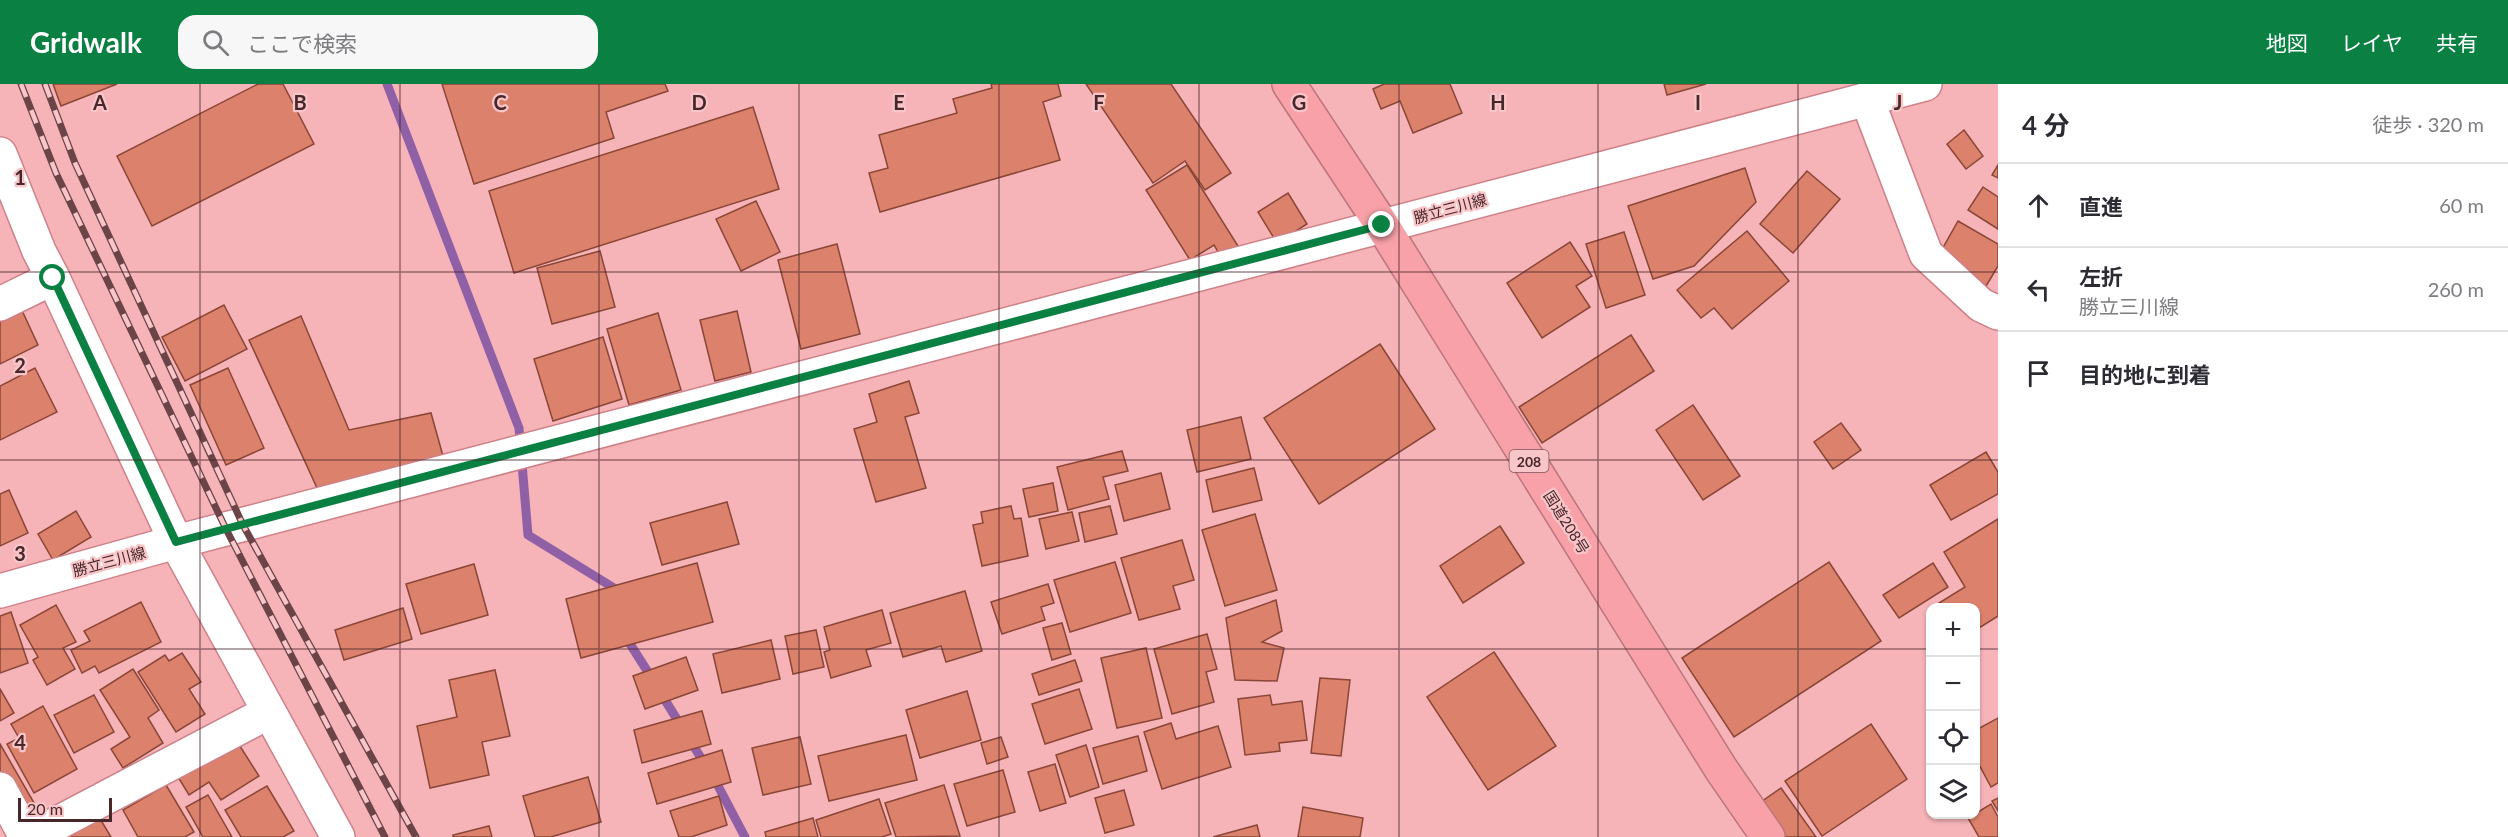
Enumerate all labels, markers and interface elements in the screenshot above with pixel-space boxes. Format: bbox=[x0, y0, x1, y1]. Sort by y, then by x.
search box bbox=[178, 15, 598, 69]
text: Gridwalk bbox=[30, 25, 142, 59]
icon: search bbox=[199, 26, 232, 59]
text: ここで検索 bbox=[247, 30, 357, 57]
text: 地図 bbox=[2266, 30, 2308, 55]
text: レイヤ bbox=[2341, 30, 2403, 55]
text: 共有 bbox=[2436, 30, 2478, 55]
text: A bbox=[92, 90, 107, 114]
text: B bbox=[293, 90, 307, 114]
text: C bbox=[493, 90, 507, 114]
text: D bbox=[691, 90, 707, 114]
text: E bbox=[893, 90, 905, 114]
text: F bbox=[1093, 90, 1105, 114]
text: G bbox=[1292, 90, 1306, 114]
text: H bbox=[1490, 90, 1506, 114]
text: I bbox=[1695, 90, 1701, 114]
text: J bbox=[1894, 90, 1902, 114]
text: 4 分 bbox=[2022, 109, 2069, 141]
text: 徒歩 · 320 m bbox=[2372, 112, 2484, 136]
text: 1 bbox=[14, 165, 26, 189]
icon: ahead bbox=[2022, 189, 2055, 222]
street label: 勝立三川線 bbox=[1411, 190, 1489, 226]
text: 直進 bbox=[2079, 193, 2123, 220]
text: 60 m bbox=[2439, 193, 2484, 217]
route end bbox=[1368, 211, 1394, 237]
text: 左折 bbox=[2079, 263, 2123, 290]
route start bbox=[39, 264, 65, 290]
icon: left bbox=[2022, 273, 2055, 306]
text: 260 m bbox=[2428, 277, 2484, 301]
text: 勝立三川線 bbox=[2079, 294, 2179, 318]
text: 2 bbox=[14, 353, 26, 377]
icon: arrive bbox=[2022, 357, 2055, 390]
text: 目的地に到着 bbox=[2079, 361, 2211, 388]
road number: 208 bbox=[1510, 450, 1549, 472]
street label: 国道208号 bbox=[1541, 487, 1593, 557]
text: 3 bbox=[14, 541, 26, 565]
street label: 勝立三川線 bbox=[70, 543, 148, 579]
map controls bbox=[1926, 603, 1980, 819]
button: + bbox=[1926, 603, 1980, 657]
button: − bbox=[1926, 657, 1980, 711]
button: locate bbox=[1926, 711, 1980, 765]
text: 4 bbox=[14, 730, 26, 754]
button: layers bbox=[1926, 765, 1980, 819]
scale bar bbox=[18, 795, 112, 822]
text: 20 m bbox=[27, 799, 63, 818]

